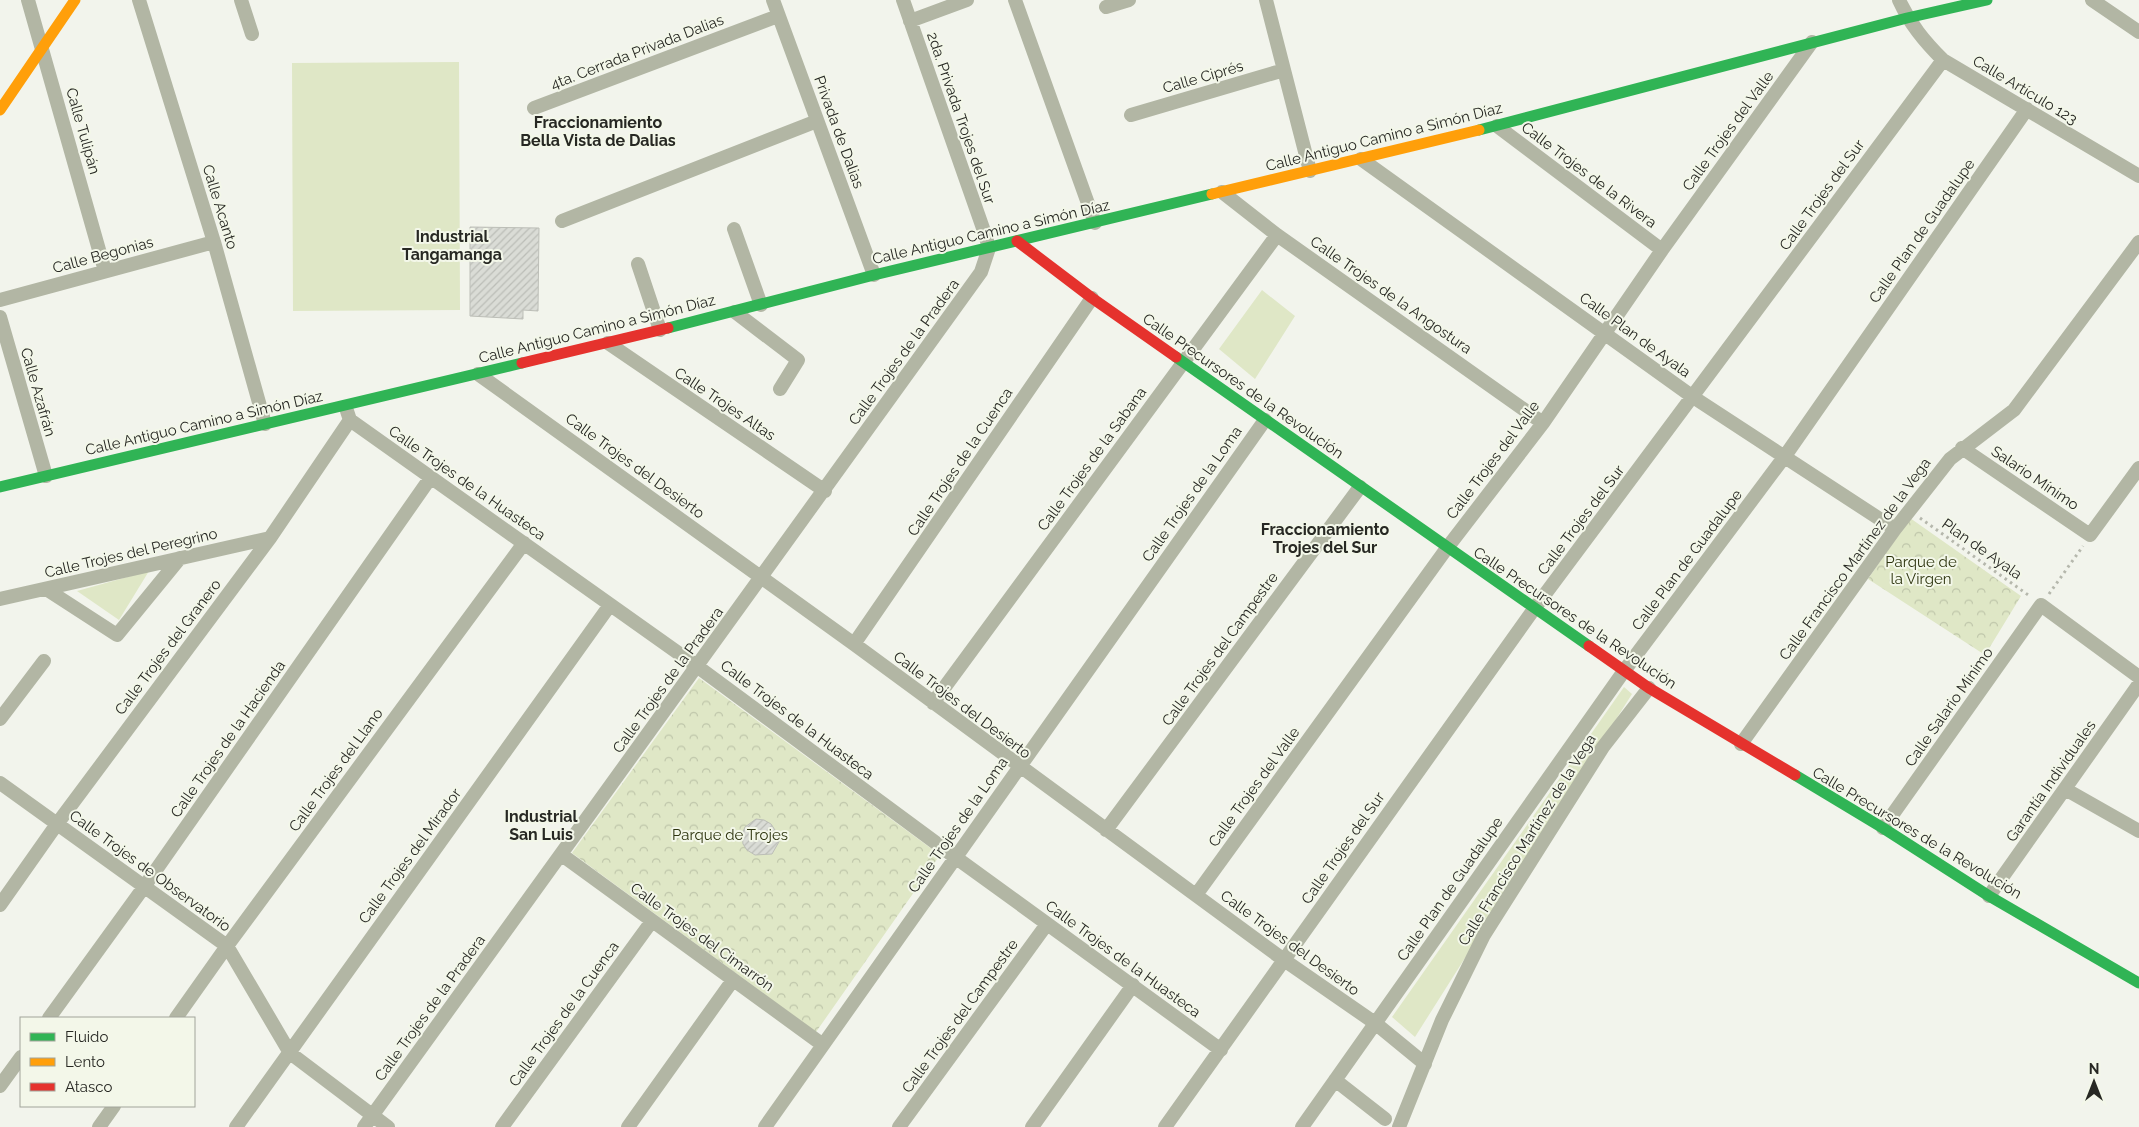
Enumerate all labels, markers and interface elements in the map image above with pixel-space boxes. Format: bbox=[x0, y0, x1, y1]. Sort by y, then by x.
street label: 4ta. Cerrada Privada Dalias bbox=[548, 11, 726, 93]
street label: 2da. Privada Trojes del Sur bbox=[923, 30, 999, 207]
street label: Calle Artículo 123 bbox=[1969, 52, 2081, 128]
street label: Calle Ciprés bbox=[1161, 57, 1245, 97]
street label: Calle Trojes del Valle bbox=[1679, 68, 1778, 194]
street label: Privada de Dalias bbox=[810, 73, 868, 191]
street label: Calle Tulipán bbox=[62, 86, 104, 176]
street label: Calle Antiguo Camino a Simón Díaz bbox=[1264, 99, 1504, 175]
district label: Fraccionamiento Bella Vista de Dalias bbox=[520, 113, 676, 150]
street label: Calle Trojes de la Rivera bbox=[1518, 118, 1660, 232]
street label: Calle Trojes del Sur bbox=[1776, 135, 1869, 254]
street label: Calle Plan de Guadalupe bbox=[1865, 155, 1979, 307]
street label: Calle Acanto bbox=[199, 162, 241, 252]
street label: Calle Antiguo Camino a Simón Díaz bbox=[871, 196, 1111, 268]
district label: Industrial Tangamanga bbox=[402, 227, 502, 264]
street label: Calle Trojes de la Angostura bbox=[1307, 232, 1475, 358]
street label: Calle Begonias bbox=[51, 233, 155, 277]
street label: Calle Trojes de la Pradera bbox=[845, 275, 963, 429]
street label: Calle Plan de Ayala bbox=[1576, 289, 1694, 381]
street label: Calle Antiguo Camino a Simón Díaz bbox=[477, 291, 717, 367]
street label: Calle Precursores de la Revolución bbox=[1139, 310, 1347, 462]
street label: Calle Azafrán bbox=[17, 346, 59, 438]
street label: Calle Trojes Altas bbox=[671, 364, 779, 444]
street label: Calle Trojes de la Cuenca bbox=[904, 384, 1016, 540]
street label: Calle Trojes de la Sabana bbox=[1034, 384, 1150, 534]
street label: Calle Antiguo Camino a Simón Díaz bbox=[84, 387, 324, 459]
street label: Calle Trojes del Valle bbox=[1443, 397, 1543, 523]
street label: Calle Trojes del Desierto bbox=[562, 410, 708, 523]
street label: Calle Trojes de la Huasteca bbox=[385, 422, 549, 544]
street label: Calle Trojes de la Loma bbox=[1138, 423, 1246, 565]
street label: Salario Mínimo bbox=[1988, 442, 2082, 514]
street label: Calle Francisco Martínez de la Vega bbox=[1775, 454, 1935, 664]
street label: Calle Trojes del Sur bbox=[1534, 461, 1629, 578]
street label: Calle Plan de Guadalupe bbox=[1628, 486, 1746, 634]
street label: Plan de Ayala bbox=[1938, 515, 2026, 583]
district label: Fraccionamiento Trojes del Sur bbox=[1261, 520, 1390, 557]
street label: Calle Trojes del Peregrino bbox=[43, 524, 219, 582]
street label: Calle Precursores de la Revolución bbox=[1470, 543, 1680, 693]
park label: Parque de la Virgen bbox=[1885, 553, 1957, 588]
street label: Calle Trojes del Campestre bbox=[1158, 568, 1282, 729]
street label: Calle Trojes del Granero bbox=[111, 576, 225, 718]
street label: Calle Trojes de la Pradera bbox=[609, 603, 727, 757]
street label: Calle Salario Mínimo bbox=[1901, 644, 1997, 770]
street label: Calle Trojes del Desierto bbox=[890, 647, 1034, 763]
street label: Calle Trojes de la Huasteca bbox=[717, 656, 877, 784]
street label: Calle Trojes de la Hacienda bbox=[167, 657, 289, 821]
street label: Calle Trojes del Llano bbox=[285, 705, 387, 835]
street label: Garantía Individuales bbox=[2002, 717, 2100, 845]
street label: Calle Trojes del Valle bbox=[1205, 724, 1304, 850]
street label: Calle Francisco Martínez de la Vega bbox=[1454, 731, 1600, 949]
street label: Calle Trojes de la Loma bbox=[904, 754, 1012, 896]
street label: Calle Precursores de la Revolución bbox=[1809, 763, 2025, 903]
street label: Calle Trojes del Mirador bbox=[355, 784, 466, 927]
street label: Calle Trojes del Sur bbox=[1298, 788, 1389, 908]
street label: Calle Trojes de Observatorio bbox=[66, 806, 234, 936]
district label: Industrial San Luis bbox=[505, 807, 578, 844]
street label: Calle Plan de Guadalupe bbox=[1393, 813, 1507, 965]
park label: Parque de Trojes bbox=[672, 826, 788, 844]
street label: Calle Trojes del Cimarrón bbox=[627, 879, 777, 995]
street label: Calle Trojes del Desierto bbox=[1217, 887, 1363, 1000]
street label: Calle Trojes de la Huasteca bbox=[1042, 897, 1204, 1021]
street label: Calle Trojes de la Pradera bbox=[371, 931, 489, 1085]
street label: Calle Trojes del Campestre bbox=[898, 935, 1022, 1096]
street label: Calle Trojes de la Cuenca bbox=[505, 938, 623, 1090]
legend bbox=[20, 1017, 195, 1107]
text: Fluido bbox=[65, 1028, 108, 1046]
text: Lento bbox=[65, 1053, 105, 1071]
north arrow bbox=[2069, 1057, 2119, 1107]
text: N bbox=[2089, 1061, 2099, 1077]
text: Atasco bbox=[65, 1078, 112, 1096]

